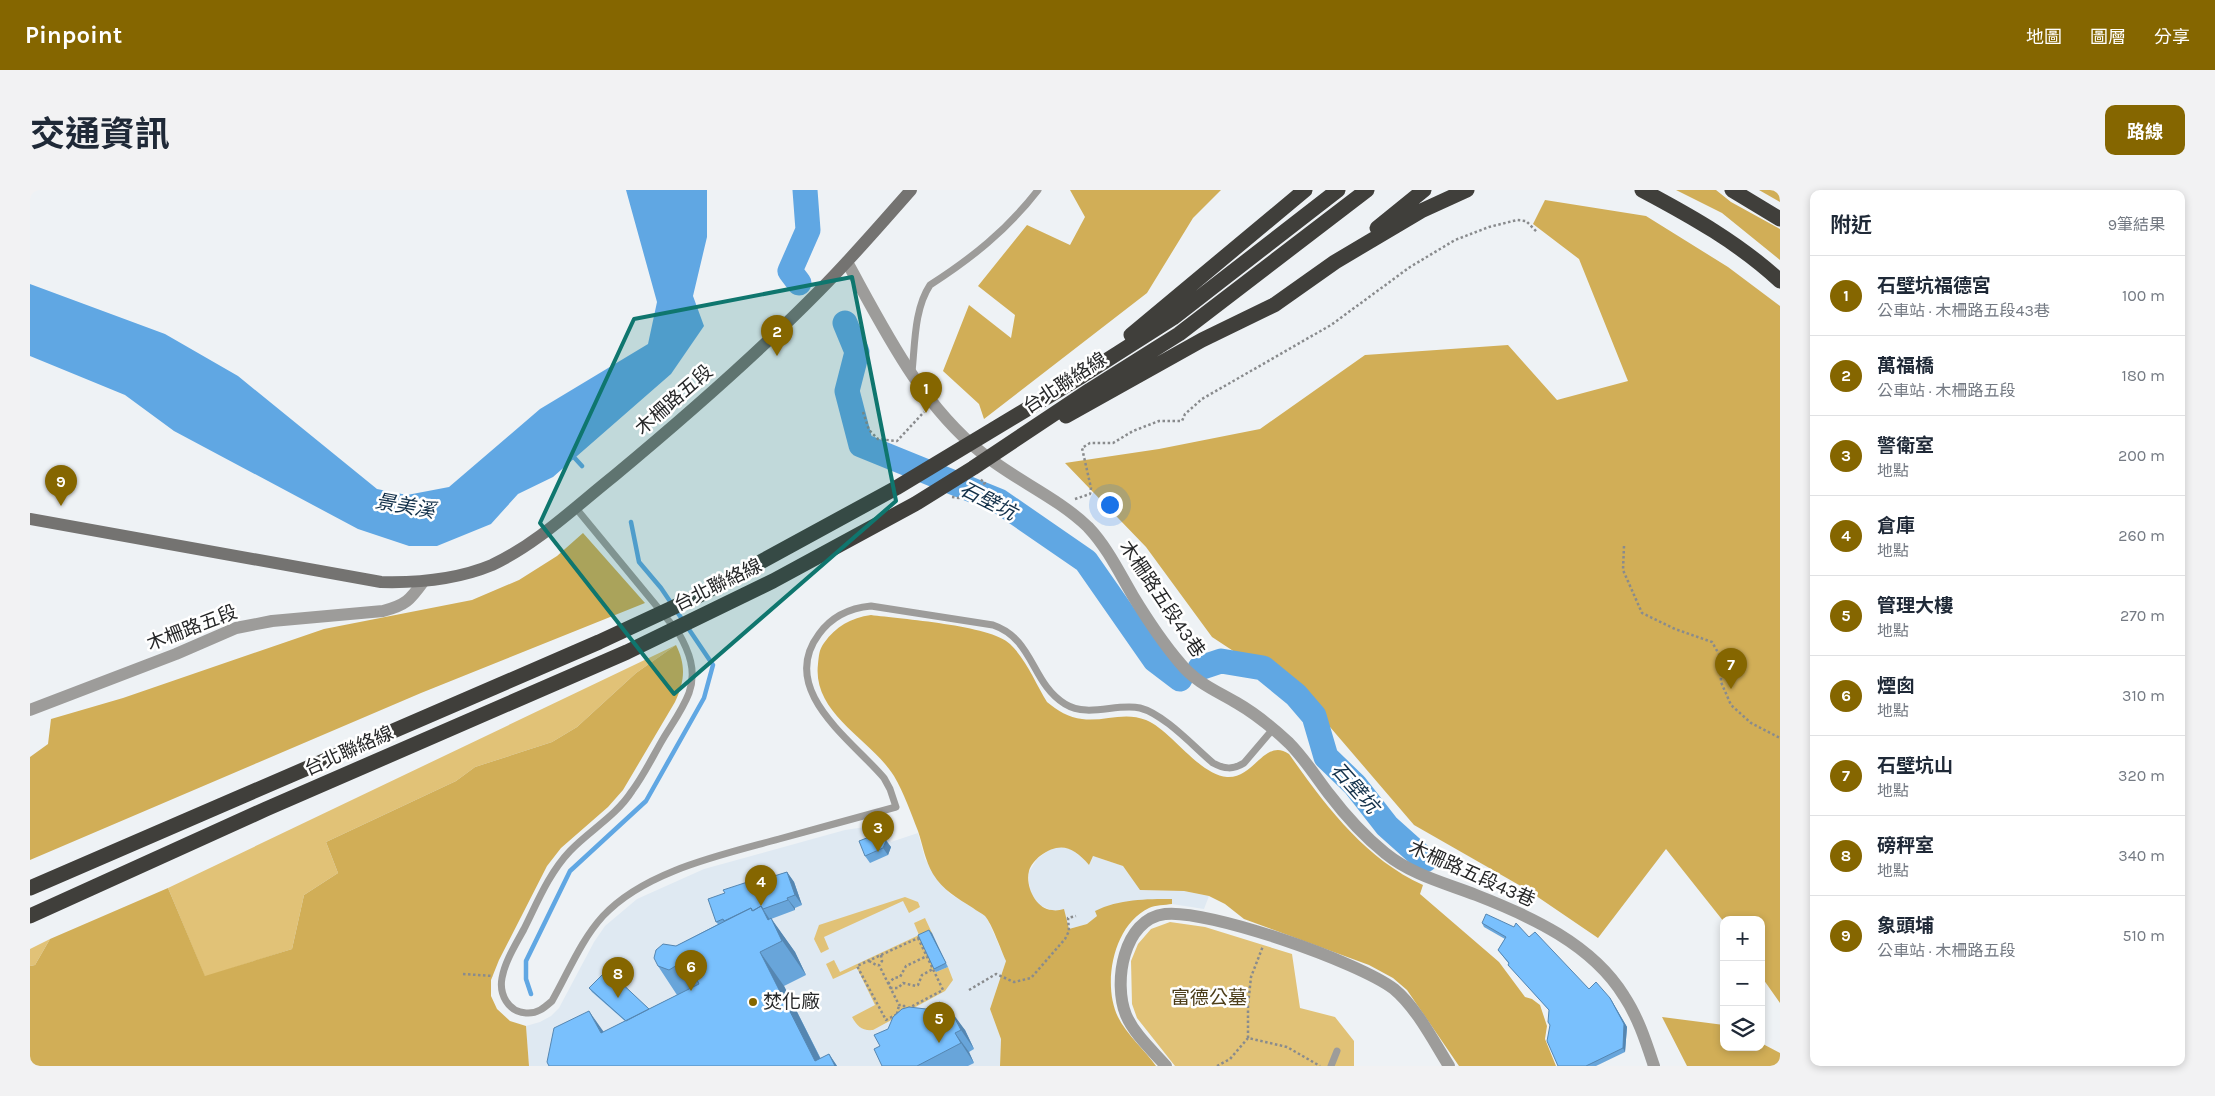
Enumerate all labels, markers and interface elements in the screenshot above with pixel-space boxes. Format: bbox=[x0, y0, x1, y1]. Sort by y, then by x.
text: Pinpoint bbox=[25, 21, 122, 49]
text: 地圖 bbox=[2026, 26, 2062, 48]
text: 圖層 bbox=[2090, 26, 2126, 48]
text: 分享 bbox=[2154, 26, 2190, 48]
button: 路線 bbox=[2105, 105, 2185, 155]
text: 交通資訊 bbox=[30, 114, 170, 155]
text: 附近 bbox=[1830, 213, 1872, 237]
text: 9筆結果 bbox=[2108, 215, 2165, 234]
text: 石壁坑福德宮 bbox=[1877, 275, 1991, 297]
text: 1 bbox=[1843, 286, 1849, 305]
text: 100 m bbox=[2122, 286, 2165, 305]
text: 公車站 · 木柵路五段43巷 bbox=[1877, 301, 2050, 320]
pin: 2 bbox=[761, 315, 793, 356]
street label: 台北聯絡線 bbox=[1019, 348, 1111, 418]
text: 萬福橋 bbox=[1877, 355, 1934, 377]
street label: 木柵路五段 bbox=[631, 361, 717, 439]
text: 2 bbox=[1841, 366, 1851, 385]
text: 180 m bbox=[2122, 366, 2165, 385]
pin: 1 bbox=[910, 372, 942, 413]
text: 公車站 · 木柵路五段 bbox=[1877, 381, 2015, 400]
text: 警衛室 bbox=[1877, 435, 1934, 457]
text: 3 bbox=[1841, 446, 1851, 465]
text: 200 m bbox=[2118, 446, 2165, 465]
text: 地點 bbox=[1877, 461, 1909, 480]
pin: 9 bbox=[45, 465, 77, 506]
water label: 石壁坑 bbox=[956, 477, 1023, 526]
water label: 景美溪 bbox=[373, 489, 439, 523]
your location bbox=[1097, 492, 1123, 518]
text: 倉庫 bbox=[1877, 515, 1915, 537]
text: 4 bbox=[1841, 526, 1851, 545]
text: 260 m bbox=[2118, 526, 2165, 545]
street label: 木柵路五段43巷 bbox=[1115, 537, 1209, 661]
text: 地點 bbox=[1877, 541, 1909, 560]
street label: 台北聯絡線 bbox=[670, 554, 766, 616]
text: 管理大樓 bbox=[1877, 595, 1953, 617]
street label: 木柵路五段 bbox=[144, 601, 240, 655]
text: 5 bbox=[1841, 606, 1851, 625]
text: 270 m bbox=[2120, 606, 2165, 625]
text: 地點 bbox=[1877, 621, 1909, 640]
pin: 7 bbox=[1715, 648, 1747, 689]
text: 煙囪 bbox=[1877, 675, 1915, 697]
text: 6 bbox=[1841, 686, 1851, 705]
text: 310 m bbox=[2122, 686, 2165, 705]
text: 地點 bbox=[1877, 701, 1909, 720]
street label: 台北聯絡線 bbox=[301, 722, 397, 780]
text: 石壁坑山 bbox=[1877, 755, 1953, 777]
water label: 石壁坑 bbox=[1326, 758, 1386, 820]
text: 7 bbox=[1842, 766, 1850, 785]
text: 320 m bbox=[2118, 766, 2165, 785]
text: 地點 bbox=[1877, 781, 1909, 800]
pin: 3 bbox=[862, 811, 894, 852]
text: 磅秤室 bbox=[1877, 835, 1934, 857]
street label: 木柵路五段43巷 bbox=[1405, 836, 1539, 912]
text: 8 bbox=[1841, 846, 1851, 865]
text: 340 m bbox=[2118, 846, 2165, 865]
text: 地點 bbox=[1877, 861, 1909, 880]
pin: 4 bbox=[745, 865, 777, 906]
text: 象頭埔 bbox=[1877, 915, 1934, 937]
map controls bbox=[1720, 916, 1765, 1051]
button: + bbox=[1720, 916, 1765, 961]
text: 9 bbox=[1841, 926, 1851, 945]
text: 510 m bbox=[2122, 926, 2165, 945]
text: 公車站 · 木柵路五段 bbox=[1877, 941, 2015, 960]
pin: 6 bbox=[675, 950, 707, 991]
pin: 8 bbox=[602, 957, 634, 998]
button: − bbox=[1720, 961, 1765, 1006]
park label: 富德公墓 bbox=[1171, 987, 1247, 1009]
place label: 焚化廠 bbox=[763, 991, 820, 1013]
marker: 焚化廠 bbox=[747, 996, 759, 1008]
pin: 5 bbox=[923, 1002, 955, 1043]
button: layers bbox=[1720, 1006, 1765, 1051]

